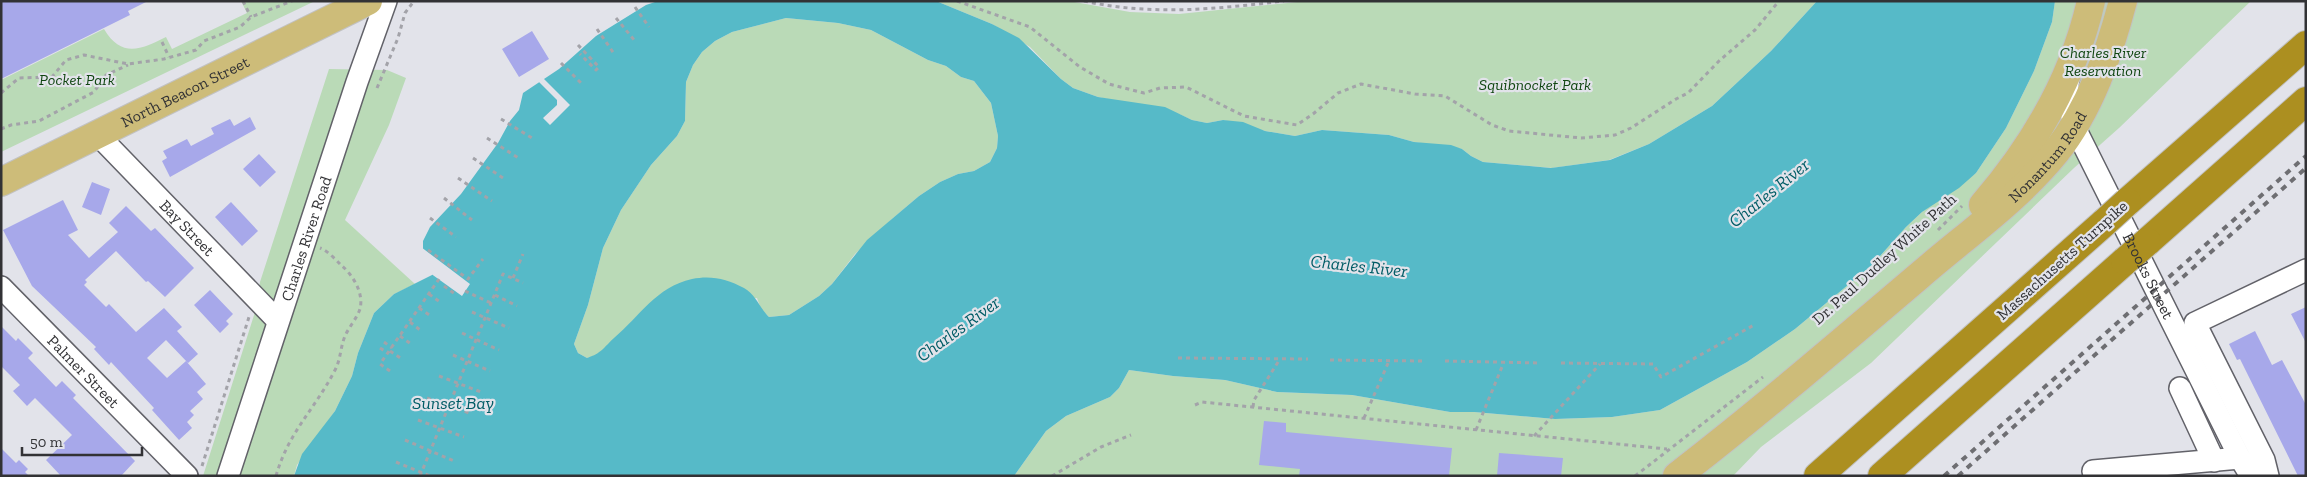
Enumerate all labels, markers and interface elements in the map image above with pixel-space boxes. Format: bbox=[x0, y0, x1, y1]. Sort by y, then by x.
park label: Charles River Reservation bbox=[2060, 43, 2147, 80]
street label: North Beacon Street bbox=[118, 52, 252, 131]
park label: Pocket Park bbox=[39, 70, 115, 89]
park label: Squibnocket Park bbox=[1479, 75, 1591, 94]
street label: Nonantum Road bbox=[2004, 108, 2090, 206]
water label: Charles River bbox=[1724, 153, 1814, 232]
street label: Charles River Road bbox=[277, 173, 335, 303]
street label: Dr. Paul Dudley White Path bbox=[1808, 189, 1960, 329]
street label: Bay Street bbox=[156, 195, 219, 259]
street label: Massachusetts Turnpike bbox=[1993, 196, 2131, 324]
street label: Brooks Street bbox=[2119, 229, 2178, 322]
water label: Charles River bbox=[1310, 250, 1409, 282]
water label: Charles River bbox=[912, 291, 1004, 366]
street label: Palmer Street bbox=[44, 331, 124, 412]
water label: Sunset Bay bbox=[412, 392, 494, 414]
scale bar bbox=[22, 424, 142, 456]
text: 50 m bbox=[30, 433, 63, 451]

